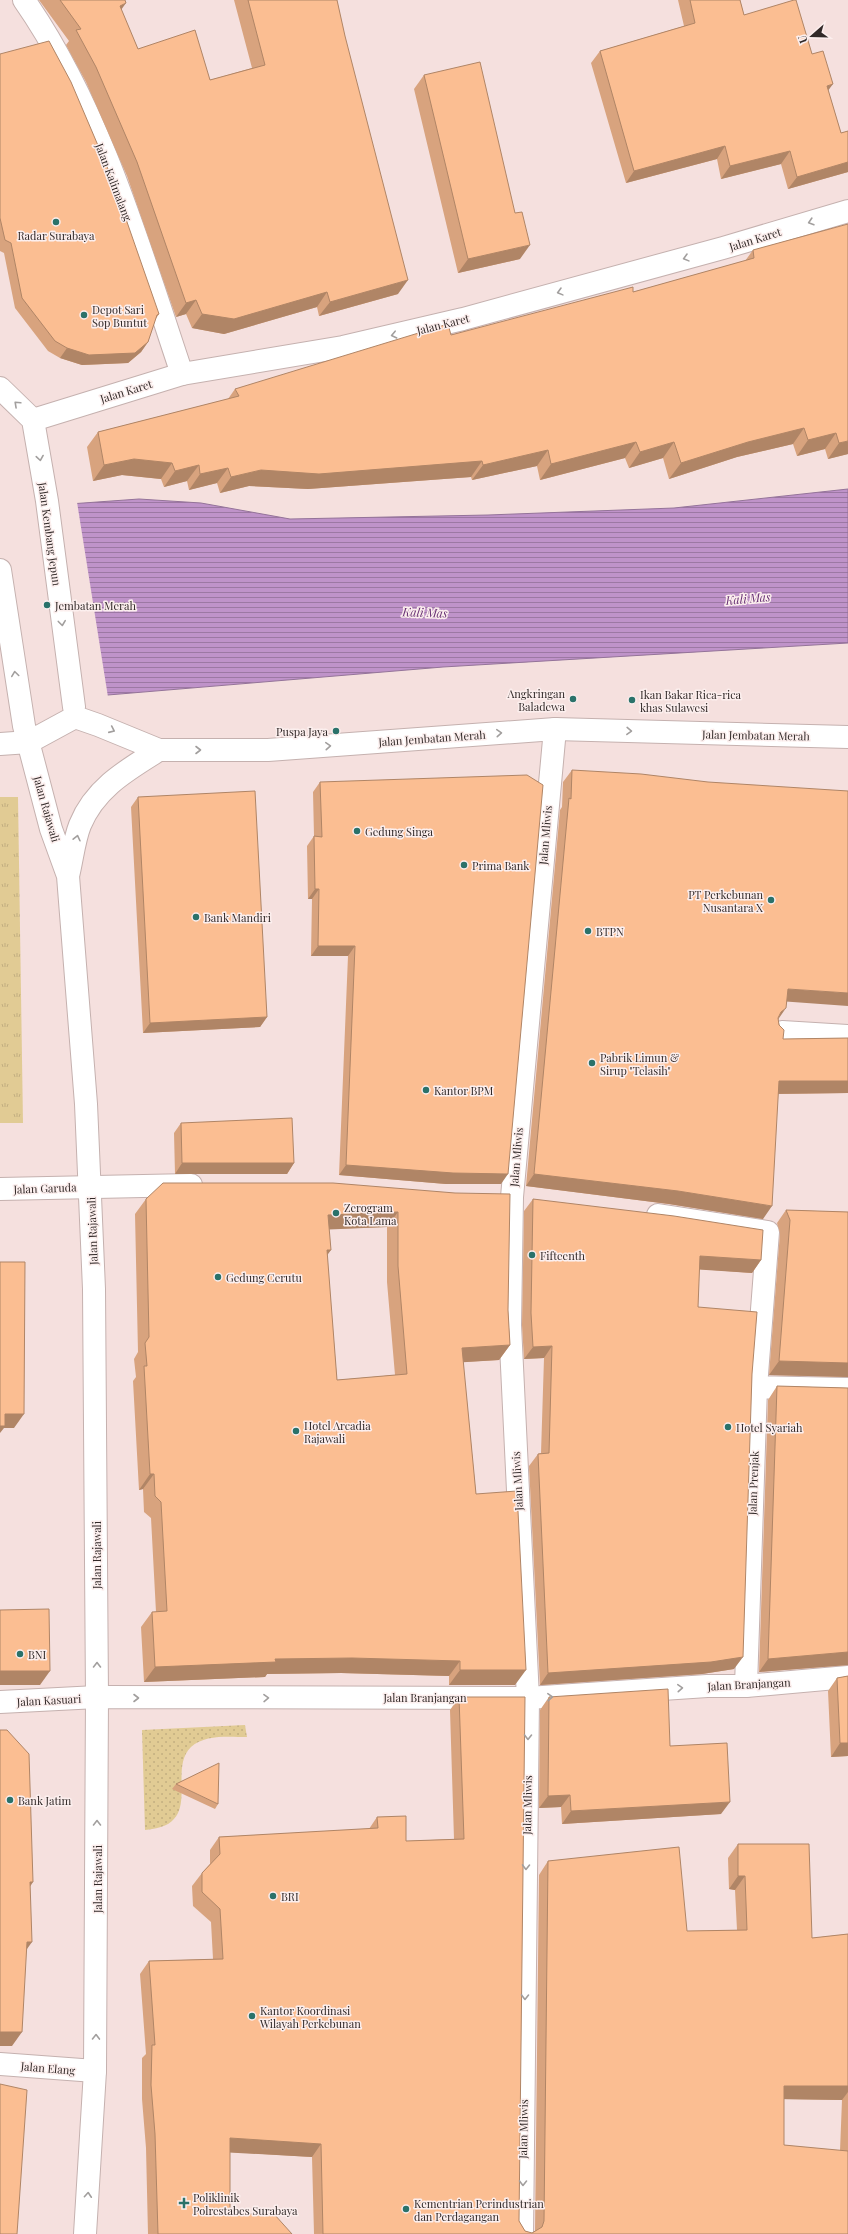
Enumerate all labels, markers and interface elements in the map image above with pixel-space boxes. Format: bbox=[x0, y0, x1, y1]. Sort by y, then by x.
north arrow bbox=[792, 16, 832, 56]
text: U bbox=[794, 33, 810, 46]
street label: Jalan Kalimalang bbox=[92, 140, 136, 223]
marker: Radar Surabaya bbox=[51, 217, 61, 227]
one-way arrow bbox=[807, 217, 814, 226]
street label: Jalan Karet bbox=[726, 224, 783, 254]
place label: Radar Surabaya bbox=[17, 228, 95, 243]
one-way arrow bbox=[683, 254, 689, 262]
one-way arrow bbox=[557, 288, 564, 296]
place label: Depot Sari Sop Buntut bbox=[92, 302, 147, 330]
marker: Depot Sari Sop Buntut bbox=[79, 310, 89, 320]
street label: Jalan Karet bbox=[414, 310, 471, 338]
one-way arrow bbox=[391, 331, 397, 339]
street label: Jalan Karet bbox=[97, 376, 154, 406]
one-way arrow bbox=[14, 401, 22, 409]
one-way arrow bbox=[35, 455, 43, 461]
street label: Jalan Kembang Jepun bbox=[35, 480, 65, 587]
water label: Kali Mas bbox=[724, 588, 772, 608]
place label: Jembatan Merah bbox=[54, 598, 136, 613]
marker: Jembatan Merah bbox=[42, 600, 52, 610]
water label: Kali Mas bbox=[401, 603, 448, 621]
one-way arrow bbox=[57, 620, 66, 626]
one-way arrow bbox=[11, 671, 20, 677]
place label: Angkringan Baladewa bbox=[506, 686, 566, 714]
place label: Ikan Bakar Rica-rica khas Sulawesi bbox=[640, 687, 742, 715]
marker: Angkringan Baladewa bbox=[568, 694, 578, 704]
marker: Ikan Bakar Rica-rica khas Sulawesi bbox=[627, 695, 637, 705]
place label: Puspa Jaya bbox=[276, 724, 329, 739]
one-way arrow bbox=[108, 726, 115, 734]
marker: Puspa Jaya bbox=[331, 726, 341, 736]
street label: Jalan Jembatan Merah bbox=[377, 727, 487, 749]
one-way arrow bbox=[626, 727, 632, 736]
street label: Jalan Jembatan Merah bbox=[701, 727, 810, 743]
one-way arrow bbox=[496, 729, 502, 738]
one-way arrow bbox=[325, 741, 331, 750]
one-way arrow bbox=[195, 746, 201, 754]
street label: Jalan Rajawali bbox=[30, 773, 64, 844]
street label: Jalan Mliwis bbox=[535, 805, 555, 866]
place label: Gedung Singa bbox=[365, 824, 433, 839]
marker: Gedung Singa bbox=[352, 826, 362, 836]
one-way arrow bbox=[73, 835, 81, 841]
place label: Prima Bank bbox=[472, 858, 529, 873]
marker: Prima Bank bbox=[459, 860, 469, 870]
place label: PT Perkebunan Nusantara X bbox=[688, 887, 763, 915]
marker: PT Perkebunan Nusantara X bbox=[766, 895, 776, 905]
place label: Bank Mandiri bbox=[204, 910, 271, 925]
marker: Bank Mandiri bbox=[191, 912, 201, 922]
place label: BTPN bbox=[596, 924, 624, 939]
marker: BTPN bbox=[583, 926, 593, 936]
place label: Pabrik Limun & Sirup "Telasih" bbox=[600, 1050, 679, 1078]
marker: Pabrik Limun & Sirup "Telasih" bbox=[587, 1058, 597, 1068]
place label: Kantor BPM bbox=[434, 1083, 494, 1098]
marker: Kantor BPM bbox=[421, 1085, 431, 1095]
street label: Jalan Mliwis bbox=[506, 1127, 526, 1188]
street label: Jalan Garuda bbox=[12, 1179, 77, 1197]
street label: Jalan Rajawali bbox=[83, 1197, 101, 1266]
place label: Zerogram Kota Lama bbox=[344, 1200, 397, 1228]
marker: Zerogram Kota Lama bbox=[331, 1208, 341, 1218]
place label: Fifteenth bbox=[540, 1248, 586, 1263]
marker: Fifteenth bbox=[527, 1250, 537, 1260]
place label: Gedung Cerutu bbox=[226, 1270, 302, 1285]
marker: Gedung Cerutu bbox=[213, 1272, 223, 1282]
place label: Hotel Arcadia Rajawali bbox=[304, 1418, 371, 1446]
place label: Hotel Syariah bbox=[736, 1420, 803, 1435]
marker: Hotel Syariah bbox=[723, 1422, 733, 1432]
marker: Hotel Arcadia Rajawali bbox=[291, 1426, 301, 1436]
street label: Jalan Mliwis bbox=[508, 1451, 526, 1512]
street label: Jalan Prenjak bbox=[744, 1451, 762, 1516]
street label: Jalan Rajawali bbox=[89, 1521, 104, 1590]
place label: BNI bbox=[28, 1647, 47, 1662]
marker: BNI bbox=[15, 1649, 25, 1659]
one-way arrow bbox=[93, 1662, 101, 1668]
street label: Jalan Branjangan bbox=[706, 1674, 791, 1694]
one-way arrow bbox=[677, 1684, 683, 1693]
street label: Jalan Branjangan bbox=[382, 1690, 467, 1705]
street label: Jalan Kasuari bbox=[15, 1691, 82, 1709]
one-way arrow bbox=[547, 1692, 553, 1701]
one-way arrow bbox=[133, 1694, 139, 1702]
one-way arrow bbox=[263, 1694, 269, 1702]
one-way arrow bbox=[524, 1734, 532, 1740]
street label: Jalan Mliwis bbox=[519, 1775, 535, 1836]
place label: Bank Jatim bbox=[18, 1793, 71, 1808]
marker: Bank Jatim bbox=[5, 1795, 15, 1805]
one-way arrow bbox=[93, 1820, 101, 1826]
street label: Jalan Rajawali bbox=[90, 1845, 105, 1914]
one-way arrow bbox=[522, 1864, 530, 1870]
place label: BRI bbox=[281, 1889, 299, 1904]
marker: BRI bbox=[268, 1891, 278, 1901]
one-way arrow bbox=[521, 1994, 529, 2000]
place label: Kantor Koordinasi Wilayah Perkebunan bbox=[259, 2003, 361, 2031]
marker: Kantor Koordinasi Wilayah Perkebunan bbox=[247, 2011, 257, 2021]
one-way arrow bbox=[91, 2034, 100, 2040]
street label: Jalan Elang bbox=[19, 2058, 76, 2078]
street label: Jalan Mliwis bbox=[515, 2099, 531, 2160]
one-way arrow bbox=[519, 2180, 527, 2186]
place label: Poliklinik Polrestabes Surabaya bbox=[193, 2190, 298, 2218]
one-way arrow bbox=[83, 2192, 92, 2198]
place label: Kementrian Perindustrian dan Perdagangan bbox=[414, 2196, 544, 2224]
marker: Poliklinik Polrestabes Surabaya bbox=[178, 2197, 190, 2209]
marker: Kementrian Perindustrian dan Perdagangan bbox=[401, 2204, 411, 2214]

